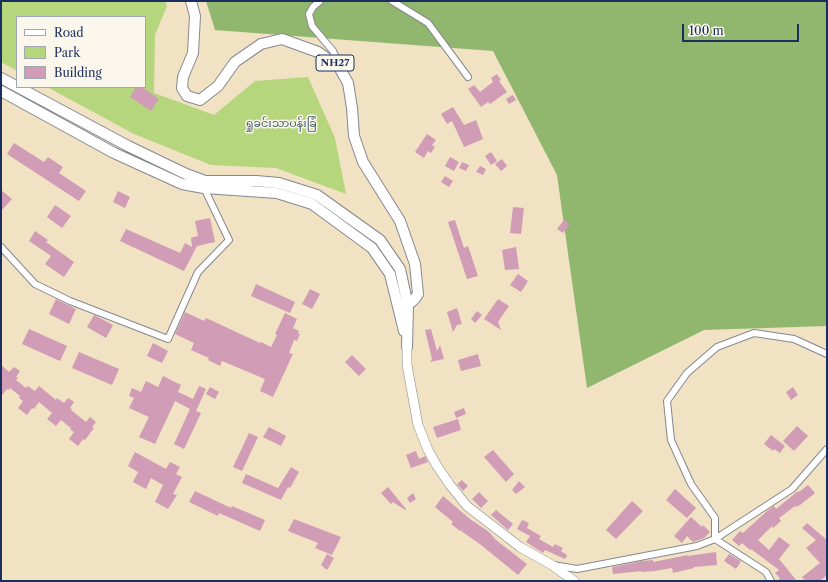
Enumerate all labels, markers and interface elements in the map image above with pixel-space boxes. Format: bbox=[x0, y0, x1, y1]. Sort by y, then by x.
legend bbox=[16, 16, 146, 88]
scale bar bbox=[684, 16, 801, 42]
text: 100 m bbox=[689, 23, 724, 38]
text: Road bbox=[54, 25, 84, 40]
text: Park bbox=[54, 45, 80, 60]
road number: NH27 bbox=[316, 55, 354, 71]
text: Building bbox=[54, 65, 102, 80]
park label: ရှုခင်းသာပန်းခြံ bbox=[245, 117, 317, 131]

